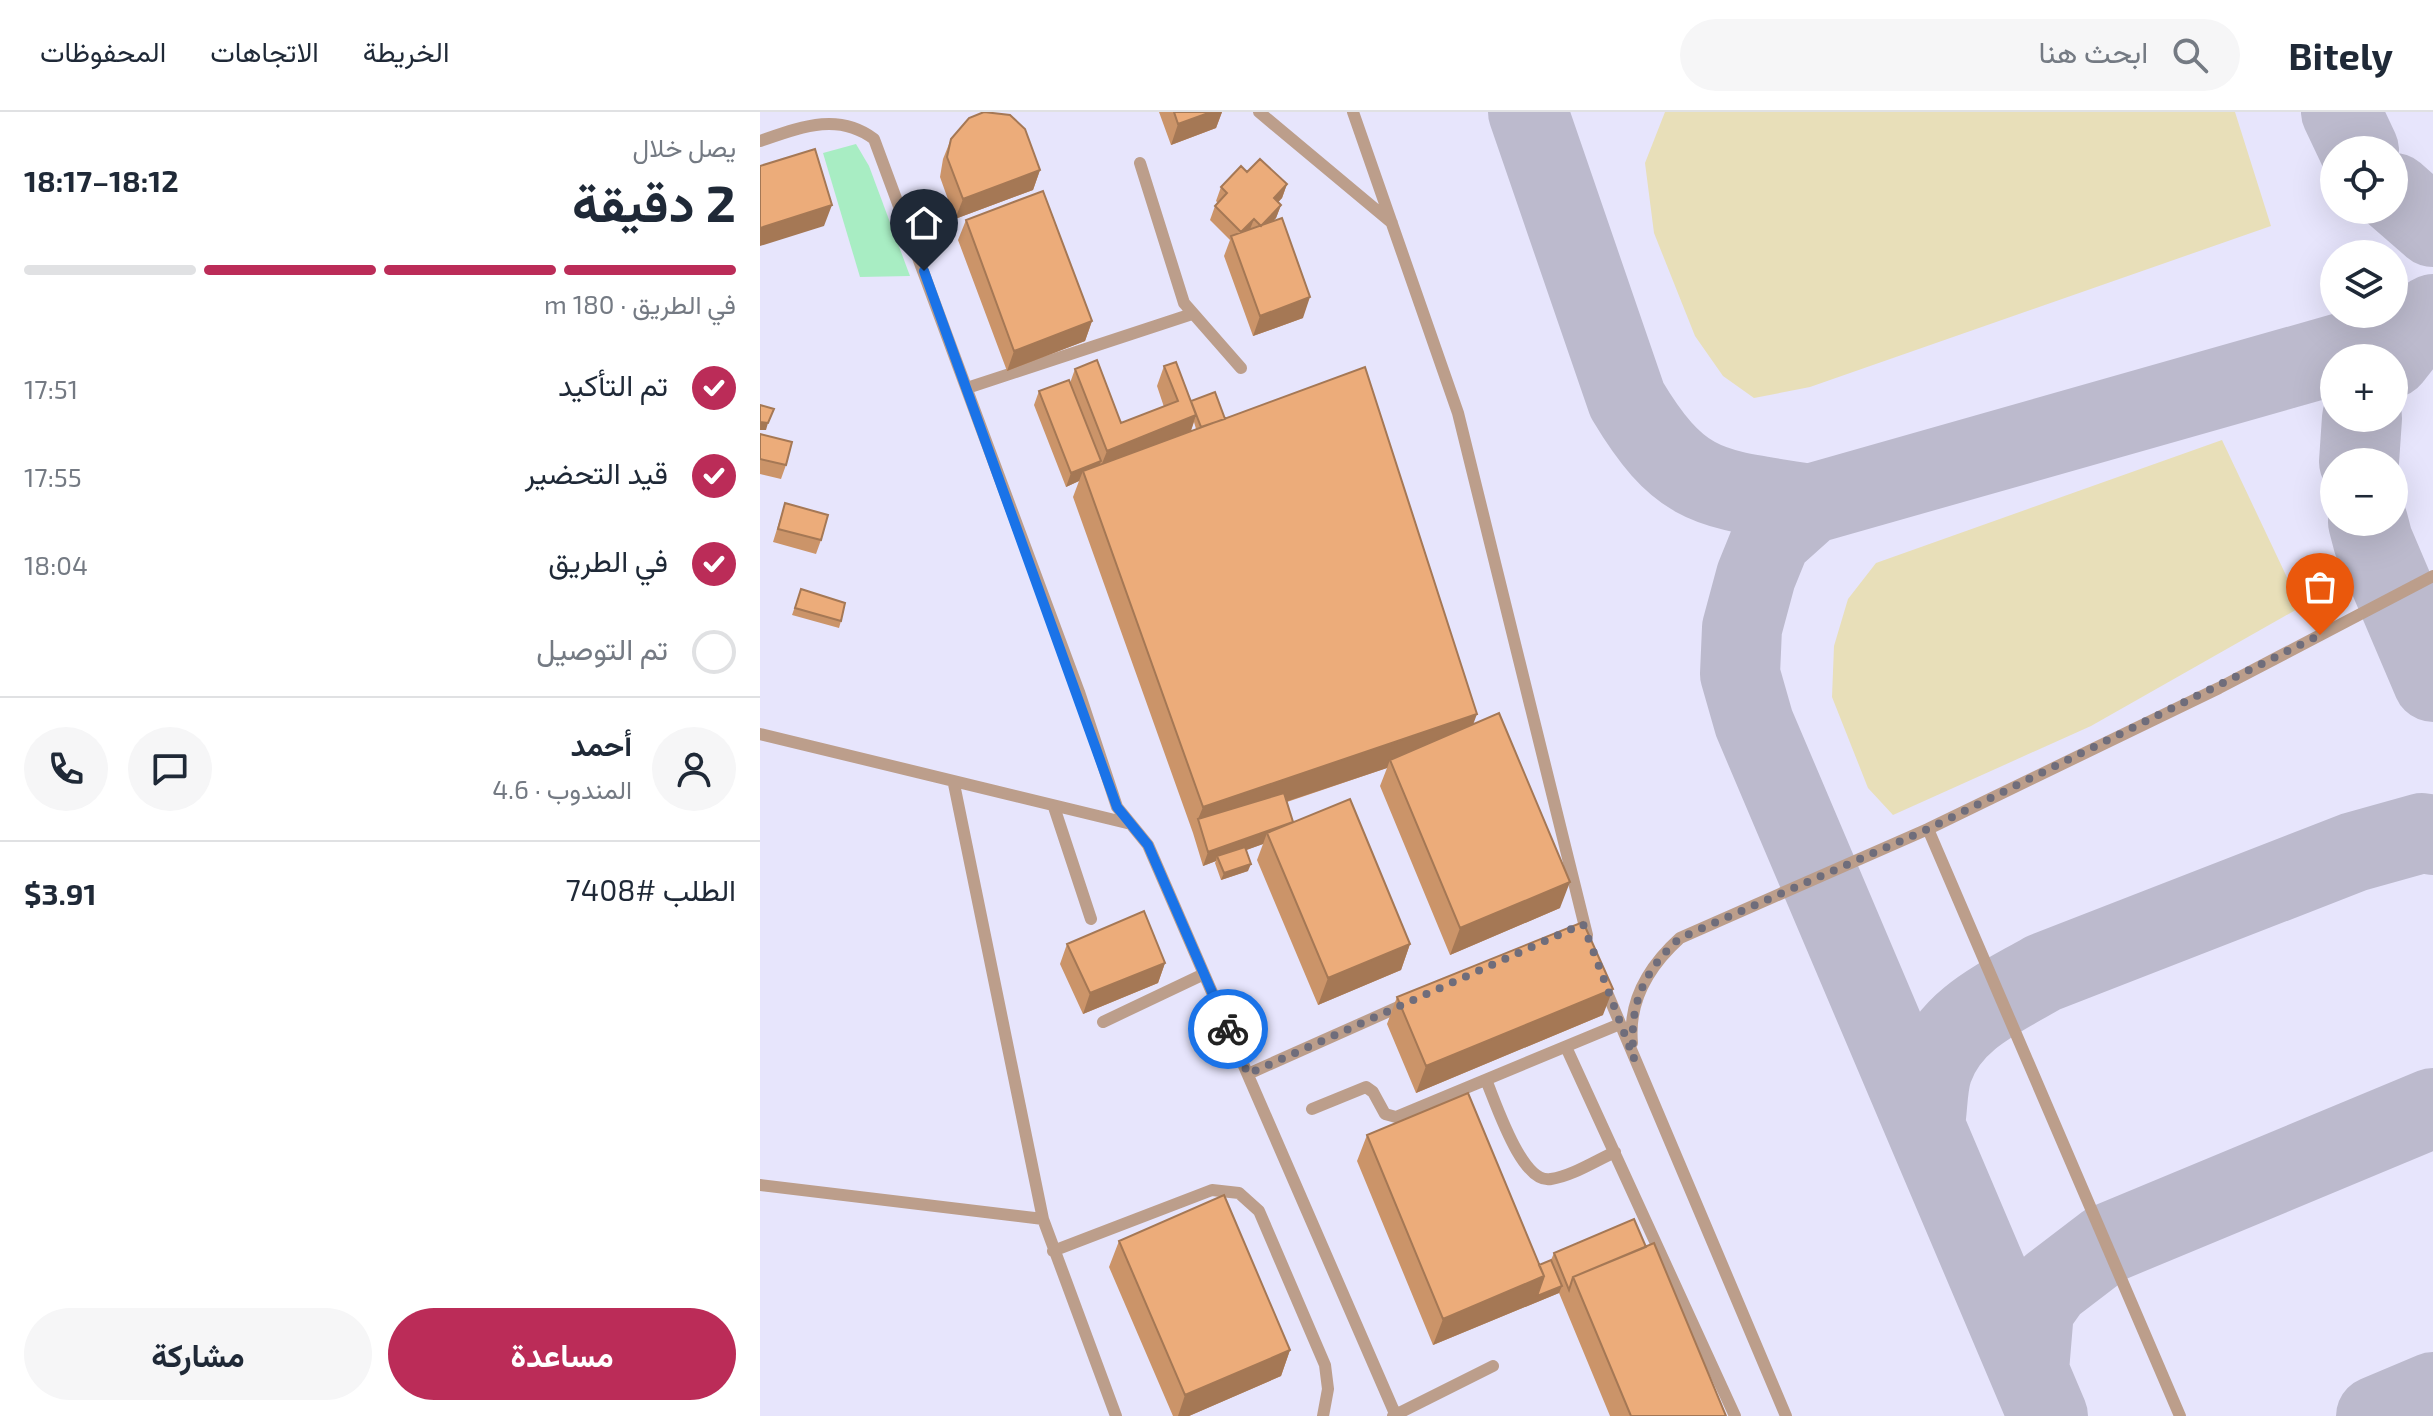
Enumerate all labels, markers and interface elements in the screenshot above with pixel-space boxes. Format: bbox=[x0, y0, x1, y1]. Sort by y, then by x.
search box bbox=[1680, 19, 2240, 91]
text: Bitely bbox=[2288, 32, 2393, 78]
text: ابحث هنا bbox=[2039, 33, 2148, 69]
icon: search bbox=[2168, 33, 2212, 77]
text: المحفوظات bbox=[40, 34, 166, 68]
text: الاتجاهات bbox=[210, 34, 319, 68]
text: الخريطة bbox=[363, 34, 449, 68]
text: يصل خلال bbox=[633, 131, 736, 162]
map controls bbox=[2320, 136, 2408, 536]
button: locate bbox=[2320, 136, 2408, 224]
text: 18:12–18:17 bbox=[24, 162, 179, 198]
text: 2 دقيقة bbox=[572, 170, 736, 232]
pin bbox=[890, 189, 958, 271]
icon: home bbox=[902, 201, 946, 245]
button: layers bbox=[2320, 240, 2408, 328]
text: في الطريق · 180 m bbox=[544, 288, 736, 319]
button: + bbox=[2320, 344, 2408, 432]
text: تم التأكيد bbox=[558, 366, 668, 402]
icon: check bbox=[692, 366, 736, 410]
text: 17:51 bbox=[24, 373, 78, 404]
button: − bbox=[2320, 448, 2408, 536]
text: قيد التحضير bbox=[525, 454, 668, 490]
icon: check bbox=[692, 454, 736, 498]
text: 17:55 bbox=[24, 461, 82, 492]
text: في الطريق bbox=[548, 542, 668, 578]
icon: check bbox=[692, 542, 736, 586]
text: 18:04 bbox=[24, 549, 88, 580]
pin bbox=[2286, 553, 2354, 635]
icon: bag bbox=[2298, 565, 2342, 609]
text: تم التوصيل bbox=[536, 630, 668, 666]
text: أحمد bbox=[570, 726, 632, 762]
button: phone bbox=[24, 727, 108, 811]
button: chat bbox=[128, 727, 212, 811]
button: person bbox=[652, 727, 736, 811]
text: المندوب · 4.6 bbox=[492, 773, 632, 804]
text: الطلب #7408 bbox=[565, 871, 736, 907]
text: $3.91 bbox=[24, 875, 96, 911]
courier bbox=[1188, 989, 1268, 1069]
icon: bike bbox=[1206, 1007, 1250, 1051]
button: مشاركة bbox=[24, 1308, 372, 1400]
button: مساعدة bbox=[388, 1308, 736, 1400]

